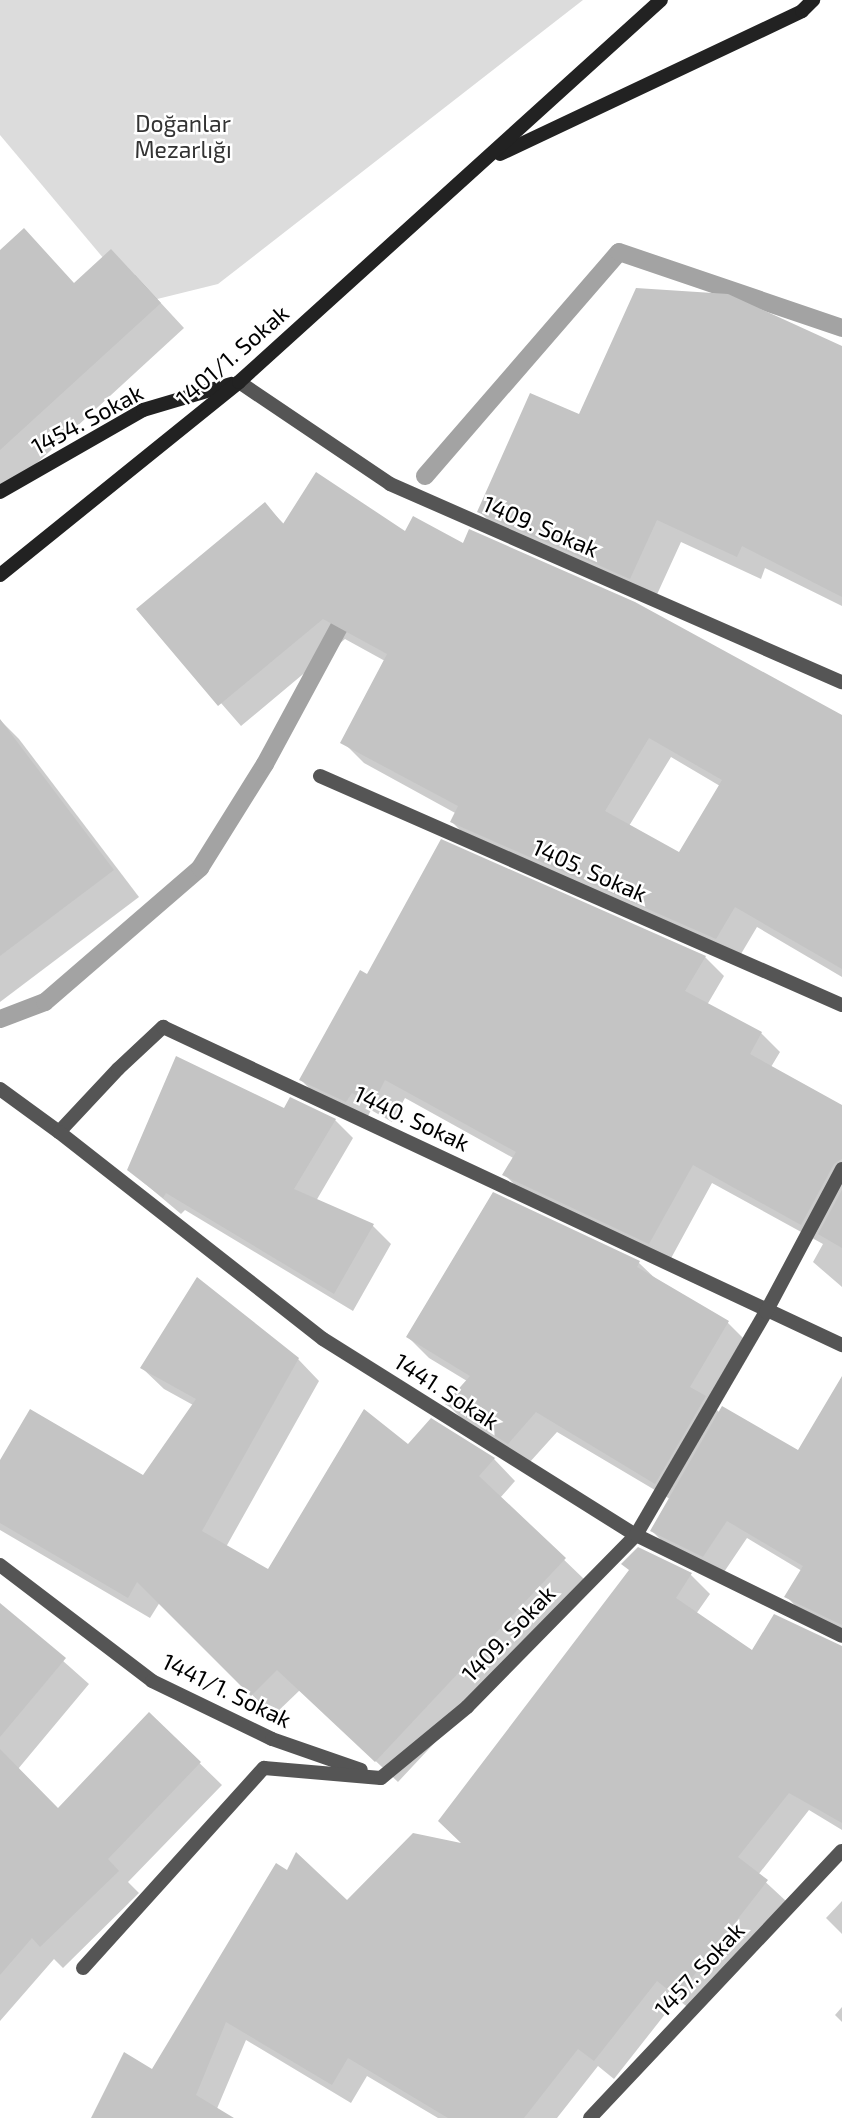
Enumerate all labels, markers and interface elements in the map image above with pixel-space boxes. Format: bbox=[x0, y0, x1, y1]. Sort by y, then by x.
park label: Doğanlar Mezarlığı bbox=[134, 109, 232, 163]
street label: 1401/1. Sokak bbox=[170, 299, 294, 411]
street label: 1454. Sokak bbox=[27, 378, 147, 460]
street label: 1409. Sokak bbox=[479, 489, 603, 563]
street label: 1405. Sokak bbox=[529, 833, 651, 907]
street label: 1440. Sokak bbox=[350, 1079, 474, 1157]
street label: 1441. Sokak bbox=[390, 1347, 504, 1435]
street label: 1409. Sokak bbox=[455, 1579, 561, 1687]
street label: 1441/1. Sokak bbox=[158, 1647, 296, 1733]
street label: 1457. Sokak bbox=[648, 1916, 750, 2022]

